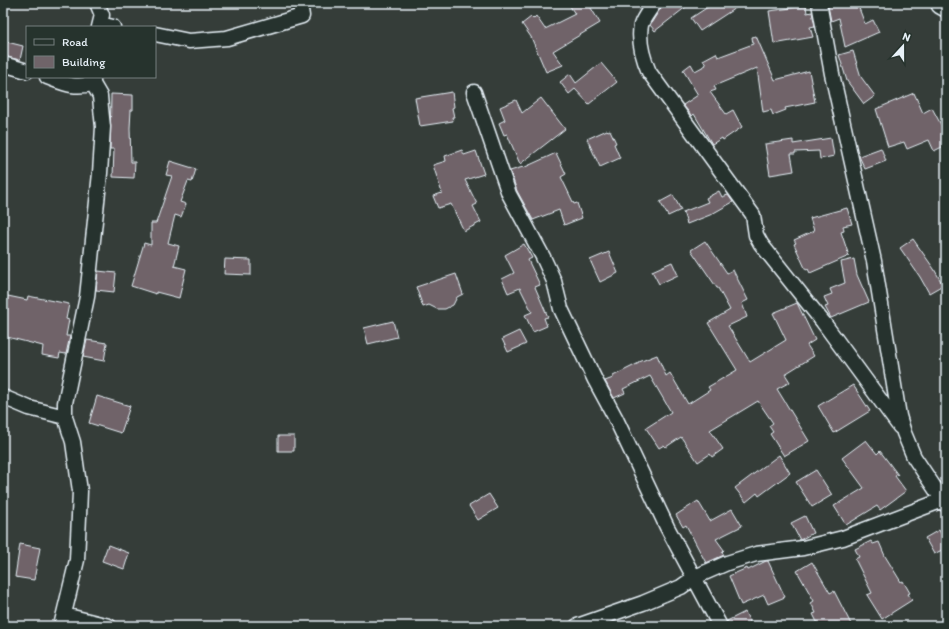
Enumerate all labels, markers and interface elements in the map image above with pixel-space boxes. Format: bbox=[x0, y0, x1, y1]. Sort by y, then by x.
legend bbox=[26, 26, 156, 78]
north arrow bbox=[883, 26, 923, 66]
text: N bbox=[901, 30, 912, 45]
text: Road bbox=[62, 35, 88, 49]
text: Building bbox=[62, 55, 106, 69]

